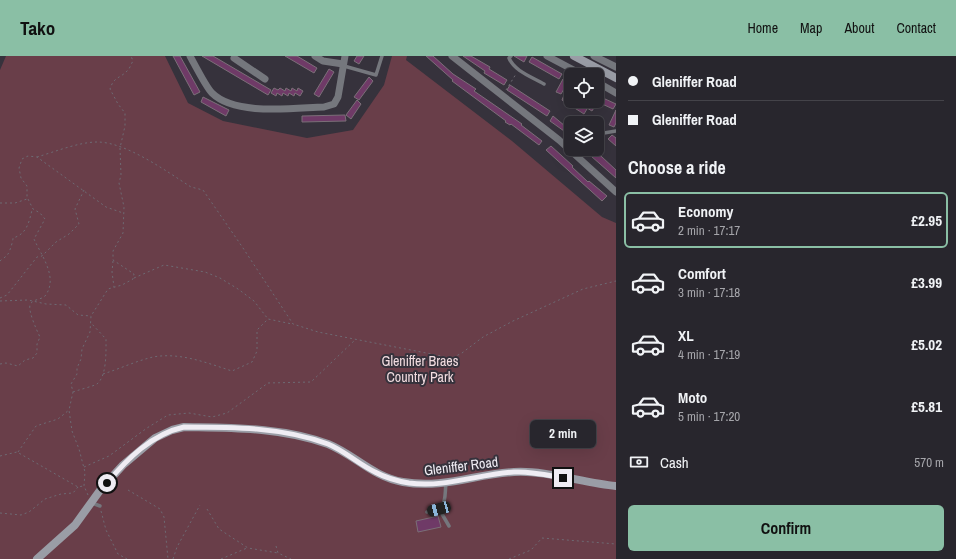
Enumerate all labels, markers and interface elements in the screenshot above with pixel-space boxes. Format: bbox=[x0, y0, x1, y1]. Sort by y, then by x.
text: Tako bbox=[20, 15, 55, 41]
text: Home bbox=[747, 19, 778, 37]
text: Map bbox=[800, 19, 822, 37]
text: About bbox=[844, 19, 874, 37]
text: Contact bbox=[896, 19, 936, 37]
map controls bbox=[564, 68, 604, 156]
button: locate bbox=[564, 68, 604, 108]
text: Gleniffer Road bbox=[652, 71, 737, 92]
text: Gleniffer Road bbox=[652, 109, 737, 130]
button: layers bbox=[564, 116, 604, 156]
text: Choose a ride bbox=[628, 155, 726, 180]
text: Economy bbox=[678, 201, 733, 222]
icon: car bbox=[630, 202, 666, 238]
text: £2.95 bbox=[911, 210, 942, 231]
text: 2 min · 17:17 bbox=[678, 222, 740, 239]
text: Comfort bbox=[678, 263, 726, 284]
icon: car bbox=[630, 264, 666, 300]
text: £3.99 bbox=[911, 272, 942, 293]
text: 3 min · 17:18 bbox=[678, 284, 740, 301]
text: XL bbox=[678, 325, 694, 346]
icon: car bbox=[630, 326, 666, 362]
text: £5.02 bbox=[911, 334, 942, 355]
text: 4 min · 17:19 bbox=[678, 346, 740, 363]
park label: Gleniffer Braes Country Park bbox=[381, 352, 459, 386]
text: Moto bbox=[678, 387, 707, 408]
icon: car bbox=[630, 388, 666, 424]
text: £5.81 bbox=[911, 396, 942, 417]
text: 5 min · 17:20 bbox=[678, 408, 740, 425]
callout: 2 min bbox=[530, 420, 596, 448]
text: 2 min bbox=[549, 425, 577, 442]
icon: cash bbox=[628, 451, 650, 473]
text: Cash bbox=[660, 452, 689, 473]
street label: Gleniffer Road bbox=[423, 453, 499, 479]
text: 570 m bbox=[914, 454, 944, 471]
route end bbox=[554, 469, 572, 487]
route start bbox=[98, 474, 116, 492]
car bbox=[426, 500, 452, 518]
button: Confirm bbox=[628, 505, 944, 551]

